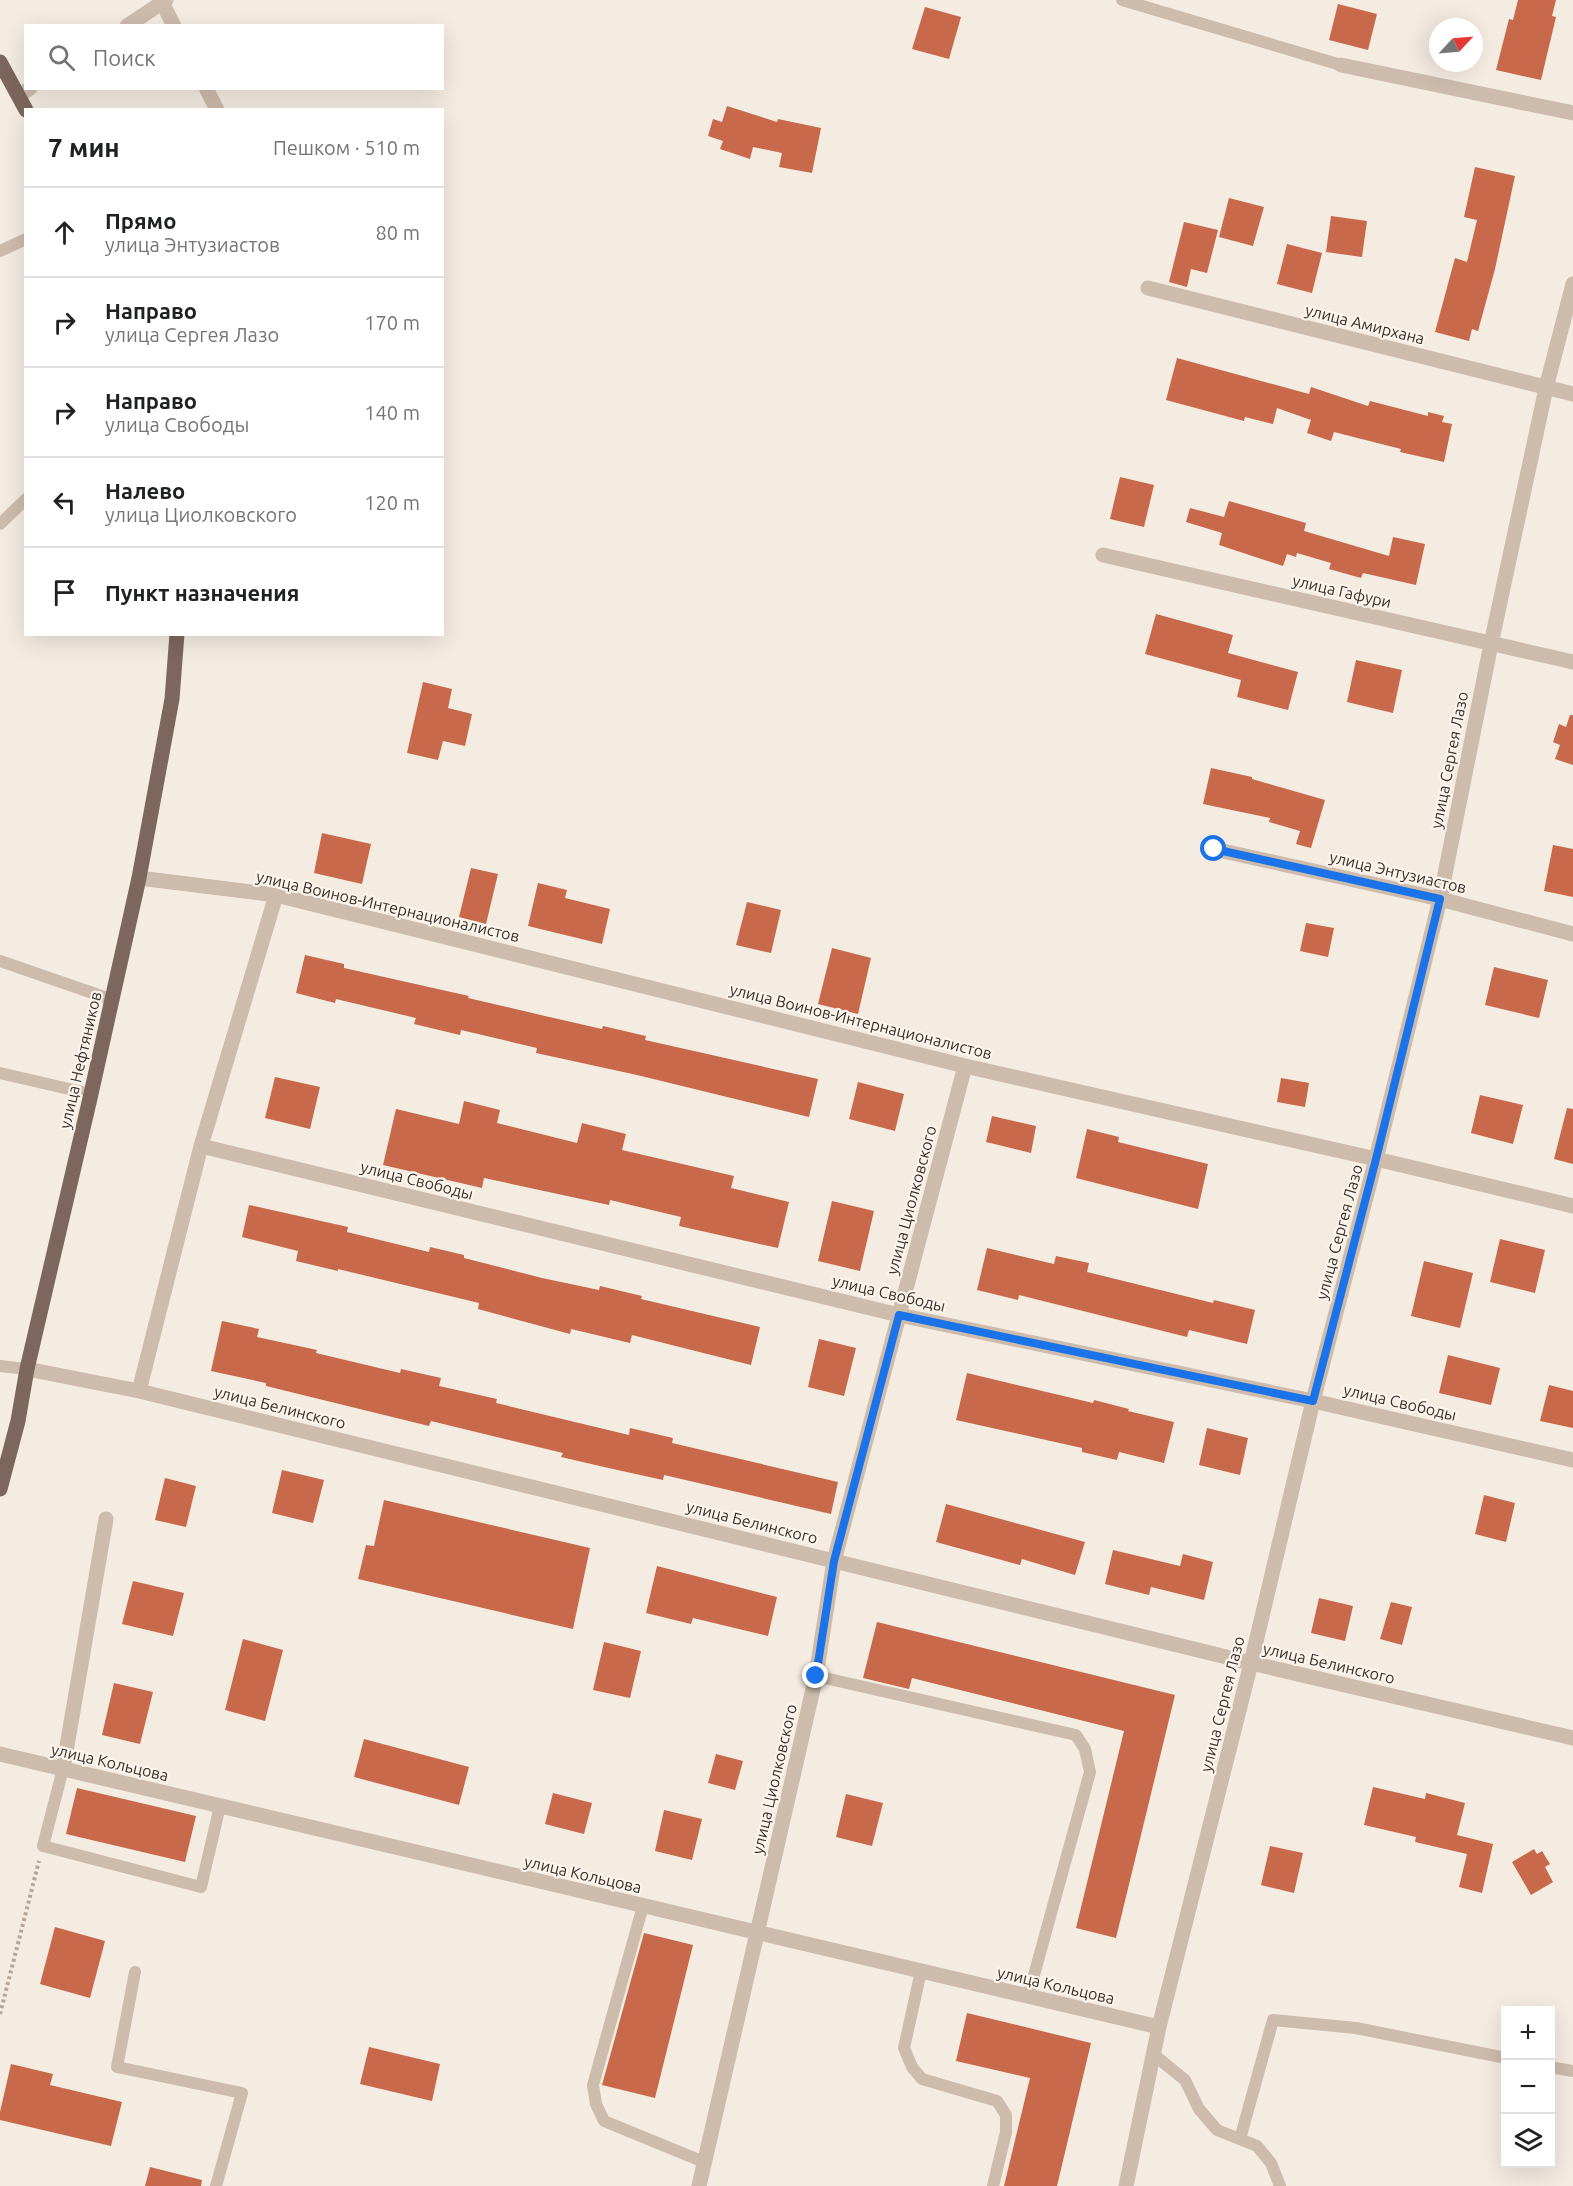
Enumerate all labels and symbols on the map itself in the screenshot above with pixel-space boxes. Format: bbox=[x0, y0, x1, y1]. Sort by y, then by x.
north arrow bbox=[1429, 18, 1483, 72]
street label: улица Амирхана bbox=[1304, 301, 1426, 347]
street label: улица Гафури bbox=[1291, 571, 1393, 611]
street label: улица Сергея Лазо bbox=[1427, 690, 1471, 830]
route start bbox=[1200, 835, 1226, 861]
street label: улица Энтузиастов bbox=[1328, 847, 1468, 897]
street label: улица Воинов-Интернационалистов bbox=[255, 867, 521, 945]
street label: улица Воинов-Интернационалистов bbox=[728, 980, 994, 1062]
street label: улица Нефтяников bbox=[55, 990, 105, 1130]
street label: улица Циолковского bbox=[882, 1124, 940, 1276]
street label: улица Свободы bbox=[359, 1157, 475, 1203]
street label: улица Сергея Лазо bbox=[1312, 1162, 1366, 1302]
street label: улица Свободы bbox=[831, 1271, 947, 1315]
street label: улица Свободы bbox=[1342, 1380, 1458, 1424]
street label: улица Белинского bbox=[212, 1382, 348, 1432]
street label: улица Белинского bbox=[684, 1497, 820, 1547]
street label: улица Сергея Лазо bbox=[1196, 1634, 1248, 1774]
street label: улица Белинского bbox=[1261, 1639, 1397, 1687]
route end bbox=[802, 1662, 828, 1688]
street label: улица Циолковского bbox=[748, 1702, 800, 1856]
street label: улица Кольцова bbox=[50, 1740, 170, 1784]
street label: улица Кольцова bbox=[523, 1852, 643, 1896]
street label: улица Кольцова bbox=[996, 1963, 1116, 2007]

